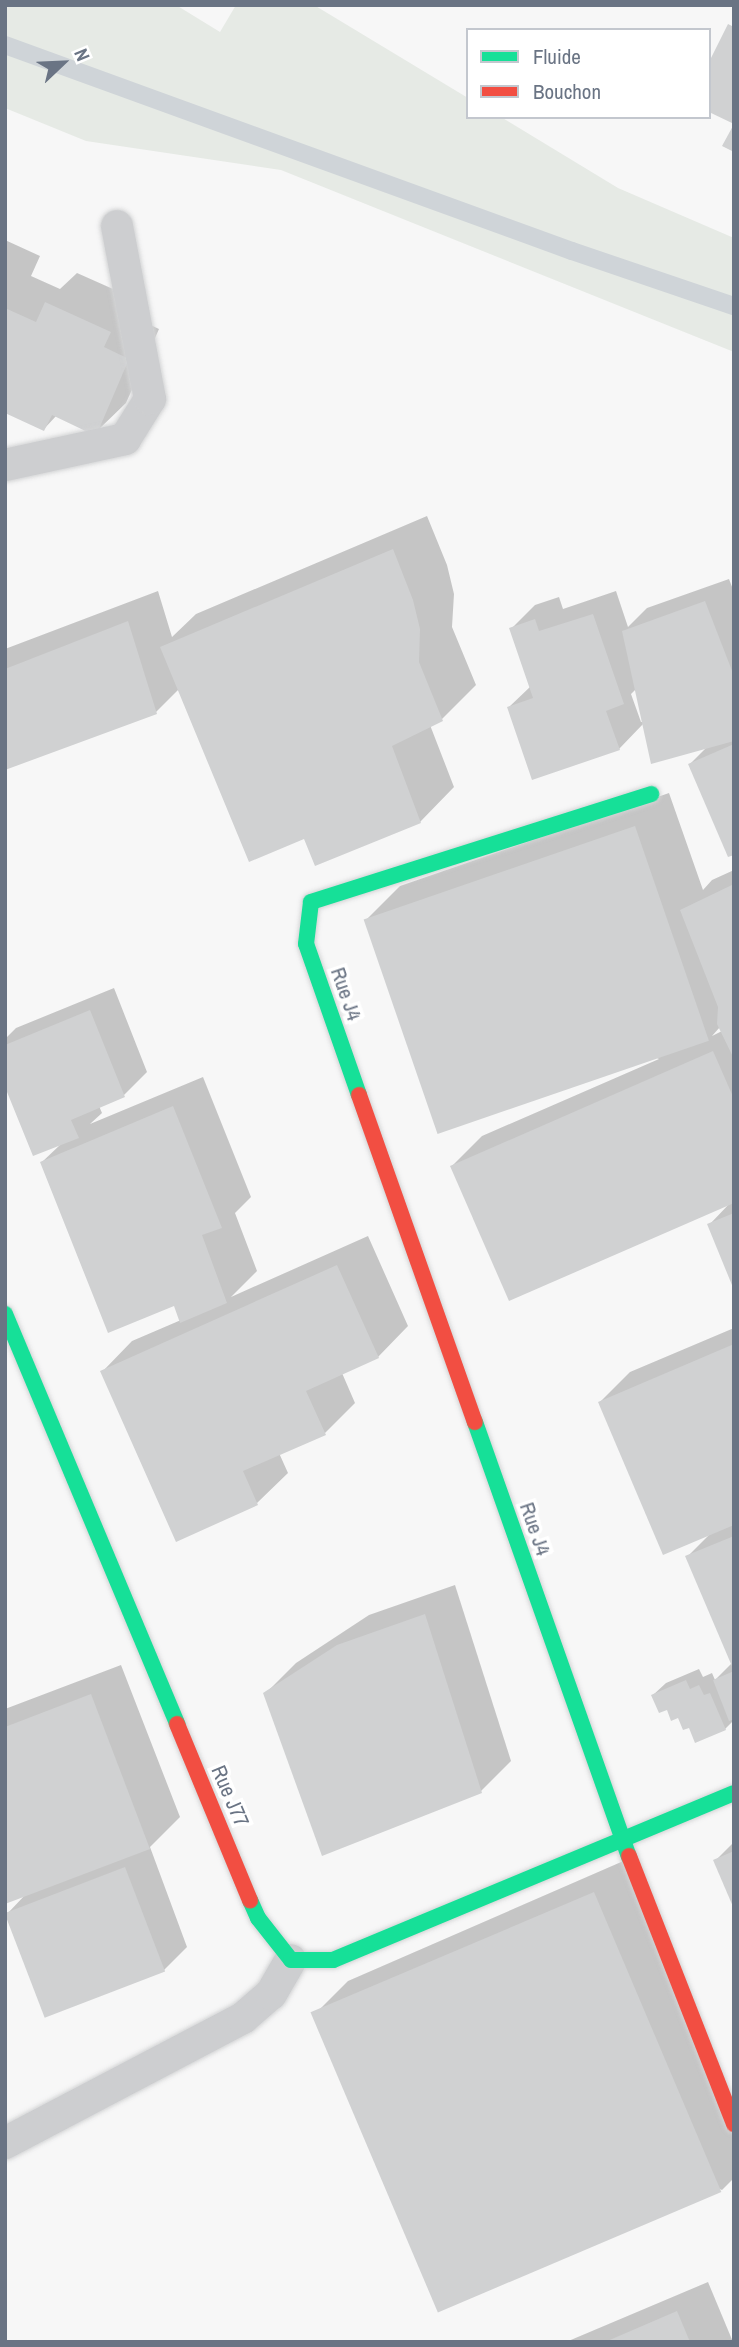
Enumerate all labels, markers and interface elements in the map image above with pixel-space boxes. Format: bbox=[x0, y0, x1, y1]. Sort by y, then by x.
north arrow bbox=[28, 28, 98, 98]
legend bbox=[466, 28, 711, 119]
text: Fluide bbox=[533, 42, 581, 71]
text: N bbox=[68, 45, 96, 65]
text: Bouchon bbox=[533, 77, 601, 106]
street label: Rue J4 bbox=[325, 964, 367, 1024]
street label: Rue J4 bbox=[514, 1499, 556, 1559]
street label: Rue J77 bbox=[206, 1762, 254, 1830]

